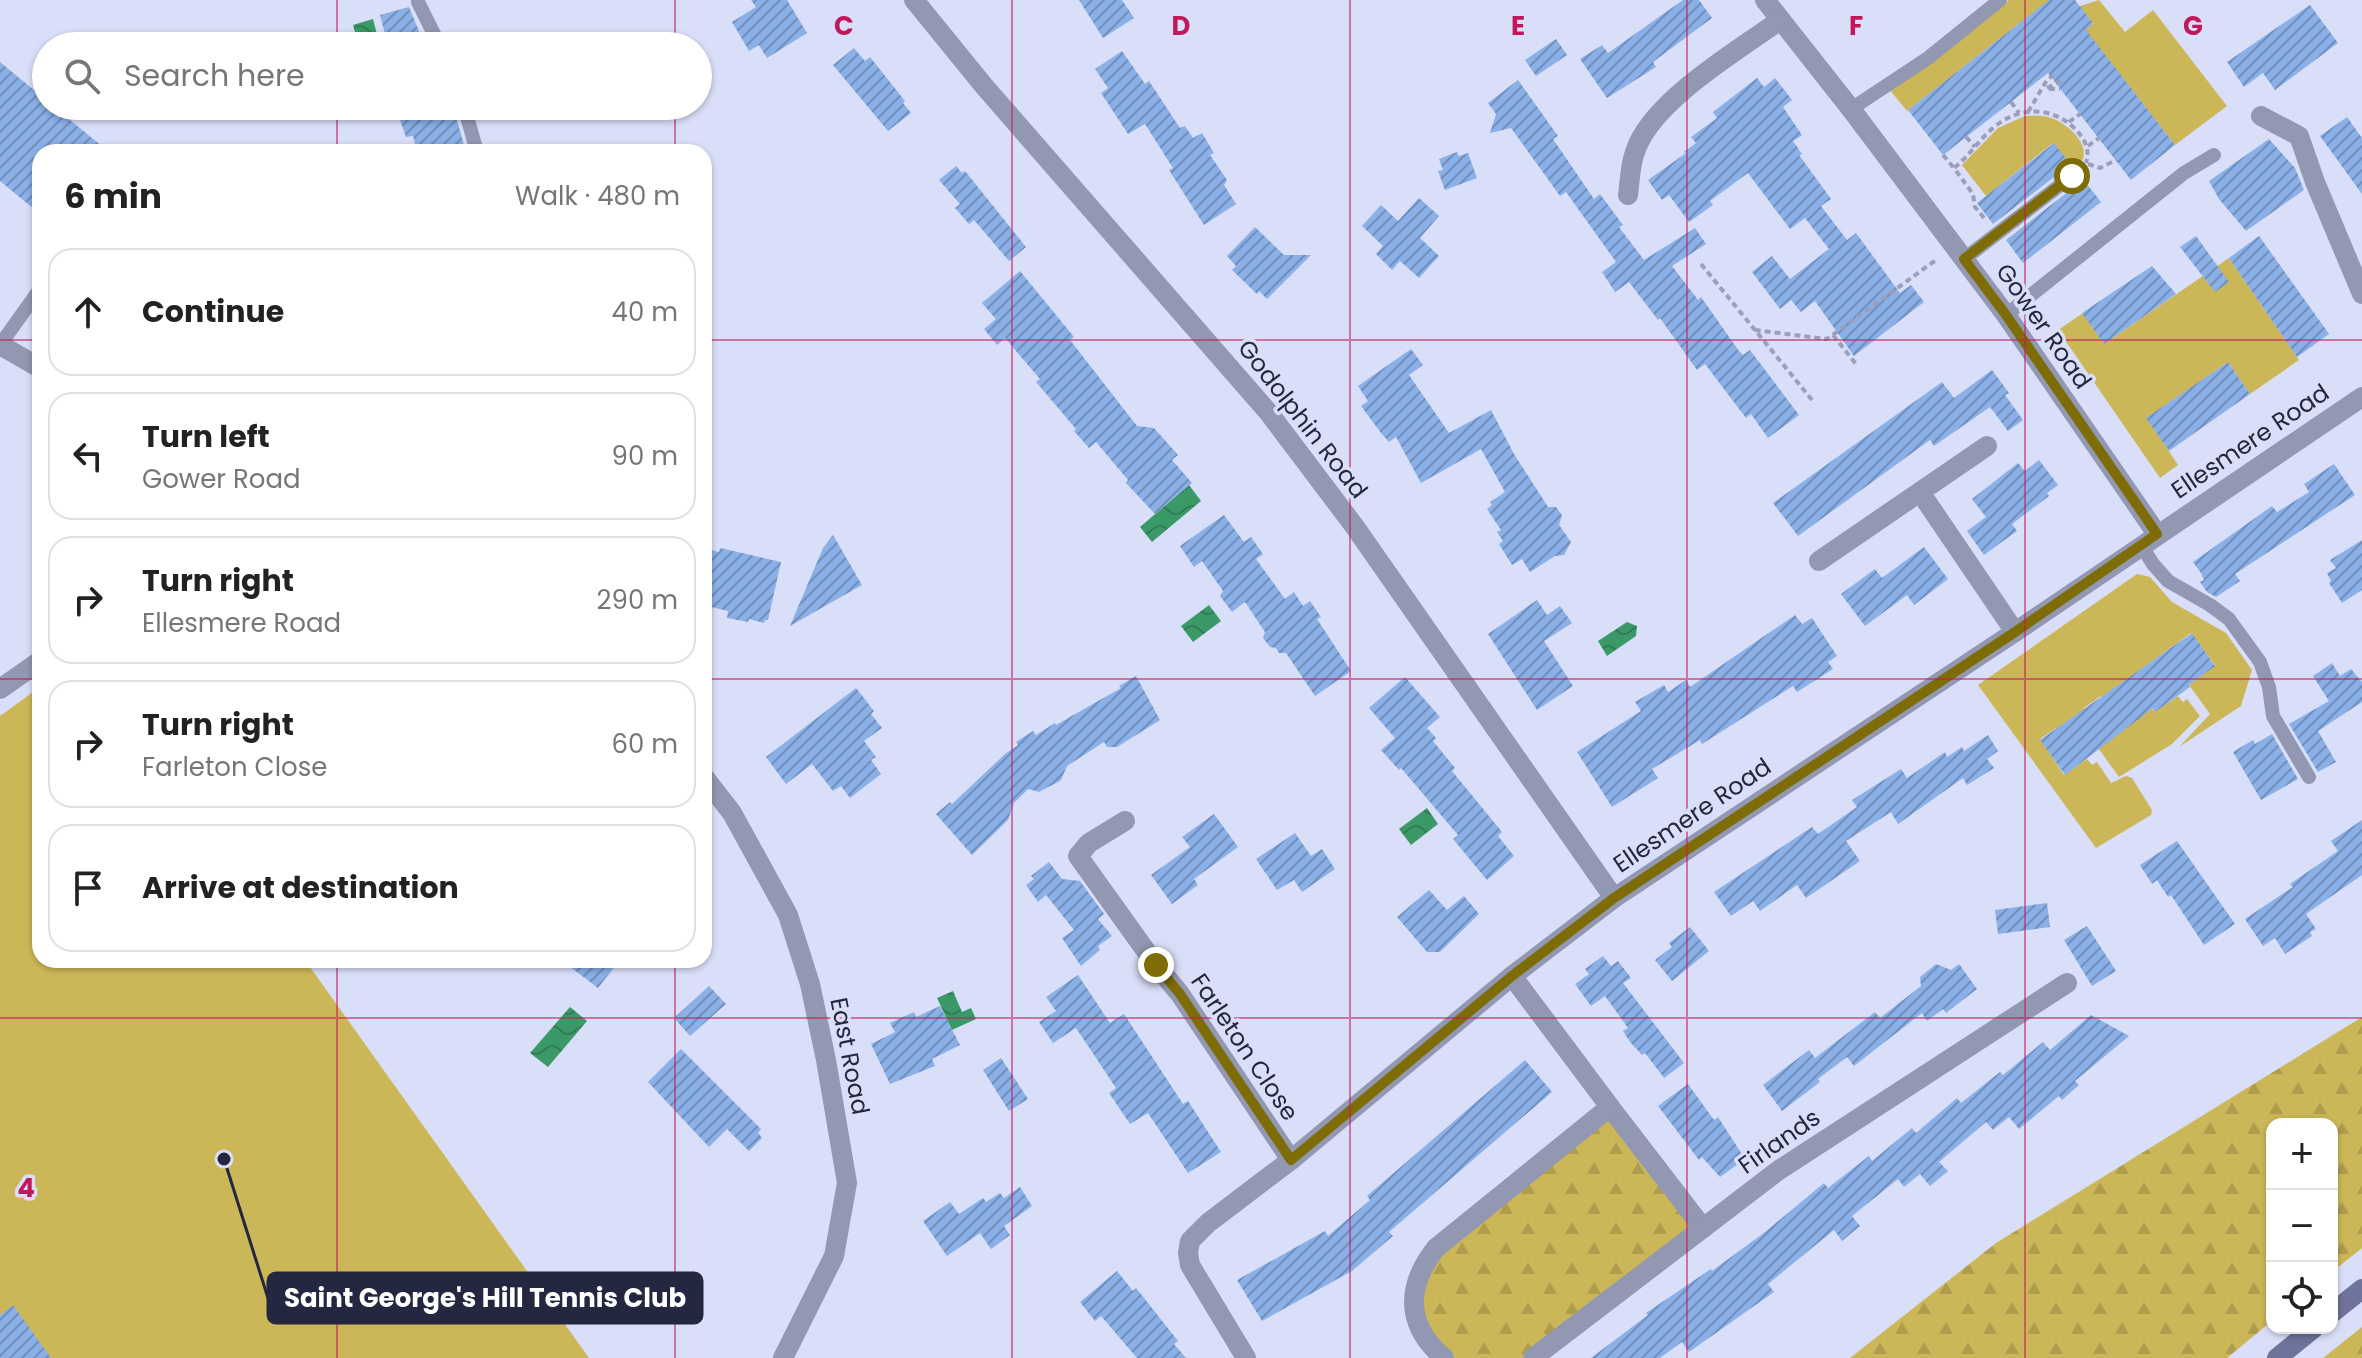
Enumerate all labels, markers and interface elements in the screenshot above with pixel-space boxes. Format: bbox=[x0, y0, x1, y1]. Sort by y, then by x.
text: C bbox=[834, 8, 854, 44]
text: D bbox=[1172, 8, 1191, 44]
text: E bbox=[1511, 8, 1525, 44]
text: F bbox=[1849, 8, 1863, 44]
text: G bbox=[2183, 8, 2203, 44]
search box bbox=[32, 32, 712, 120]
icon: search bbox=[60, 54, 104, 98]
text: Search here bbox=[124, 54, 305, 97]
route start bbox=[2054, 158, 2090, 194]
text: 6 min bbox=[64, 172, 162, 220]
text: Walk · 480 m bbox=[515, 178, 680, 214]
street label: Gower Road bbox=[1989, 257, 2099, 395]
icon: ahead bbox=[66, 290, 110, 334]
text: Continue bbox=[142, 290, 284, 333]
text: 40 m bbox=[612, 294, 678, 330]
street label: Godolphin Road bbox=[1231, 333, 1375, 505]
street label: Ellesmere Road bbox=[2165, 376, 2335, 506]
text: Turn left bbox=[142, 415, 270, 458]
icon: left bbox=[66, 434, 110, 478]
text: 90 m bbox=[612, 438, 678, 474]
text: Gower Road bbox=[142, 461, 301, 497]
text: Turn right bbox=[142, 559, 294, 602]
icon: right bbox=[66, 578, 110, 622]
text: 290 m bbox=[597, 582, 678, 618]
text: Ellesmere Road bbox=[142, 605, 341, 641]
text: Turn right bbox=[142, 703, 294, 746]
icon: right bbox=[66, 722, 110, 766]
text: 60 m bbox=[611, 726, 678, 762]
text: Farleton Close bbox=[142, 749, 327, 785]
street label: Ellesmere Road bbox=[1607, 750, 1777, 880]
icon: arrive bbox=[66, 866, 110, 910]
text: Arrive at destination bbox=[142, 866, 459, 909]
route end bbox=[1138, 947, 1174, 983]
street label: Farleton Close bbox=[1183, 967, 1307, 1127]
street label: East Road bbox=[822, 995, 878, 1117]
street label: Firlands bbox=[1731, 1101, 1827, 1181]
map controls bbox=[2266, 1118, 2338, 1334]
button: + bbox=[2266, 1118, 2338, 1190]
text: 4 bbox=[17, 1170, 35, 1206]
button: − bbox=[2266, 1190, 2338, 1262]
button: locate bbox=[2266, 1262, 2338, 1334]
callout: Saint George's Hill Tennis Club bbox=[268, 1273, 702, 1323]
text: Saint George's Hill Tennis Club bbox=[284, 1280, 686, 1316]

